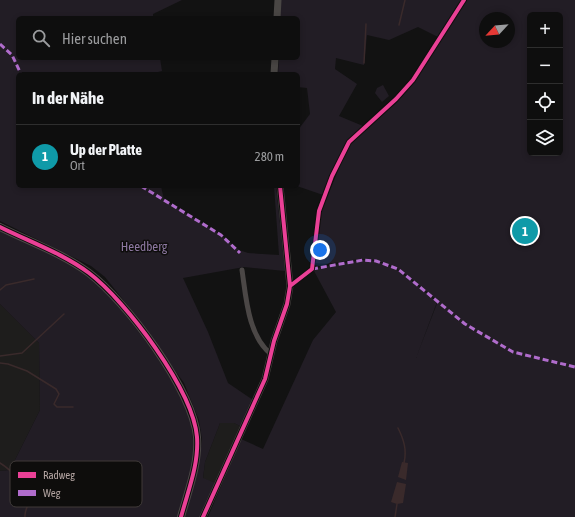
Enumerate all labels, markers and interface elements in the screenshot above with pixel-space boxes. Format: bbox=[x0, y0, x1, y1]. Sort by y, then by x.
north arrow bbox=[479, 12, 515, 48]
map controls bbox=[527, 12, 563, 156]
button: + bbox=[527, 12, 563, 48]
search box bbox=[16, 16, 300, 60]
icon: search bbox=[30, 27, 52, 49]
text: Hier suchen bbox=[62, 30, 127, 47]
button: − bbox=[527, 48, 563, 84]
button: locate bbox=[527, 84, 563, 120]
text: In der Nähe bbox=[32, 88, 104, 108]
button: layers bbox=[527, 120, 563, 156]
text: Up der Platte bbox=[70, 141, 142, 158]
text: 1 bbox=[42, 149, 48, 164]
text: 280 m bbox=[255, 149, 284, 164]
text: Ort bbox=[70, 158, 85, 173]
pin: 1 bbox=[512, 216, 538, 246]
park label: Heedberg bbox=[121, 239, 168, 254]
your location bbox=[310, 240, 330, 260]
legend bbox=[10, 461, 142, 507]
text: Radweg bbox=[43, 469, 75, 481]
text: Weg bbox=[43, 487, 61, 499]

